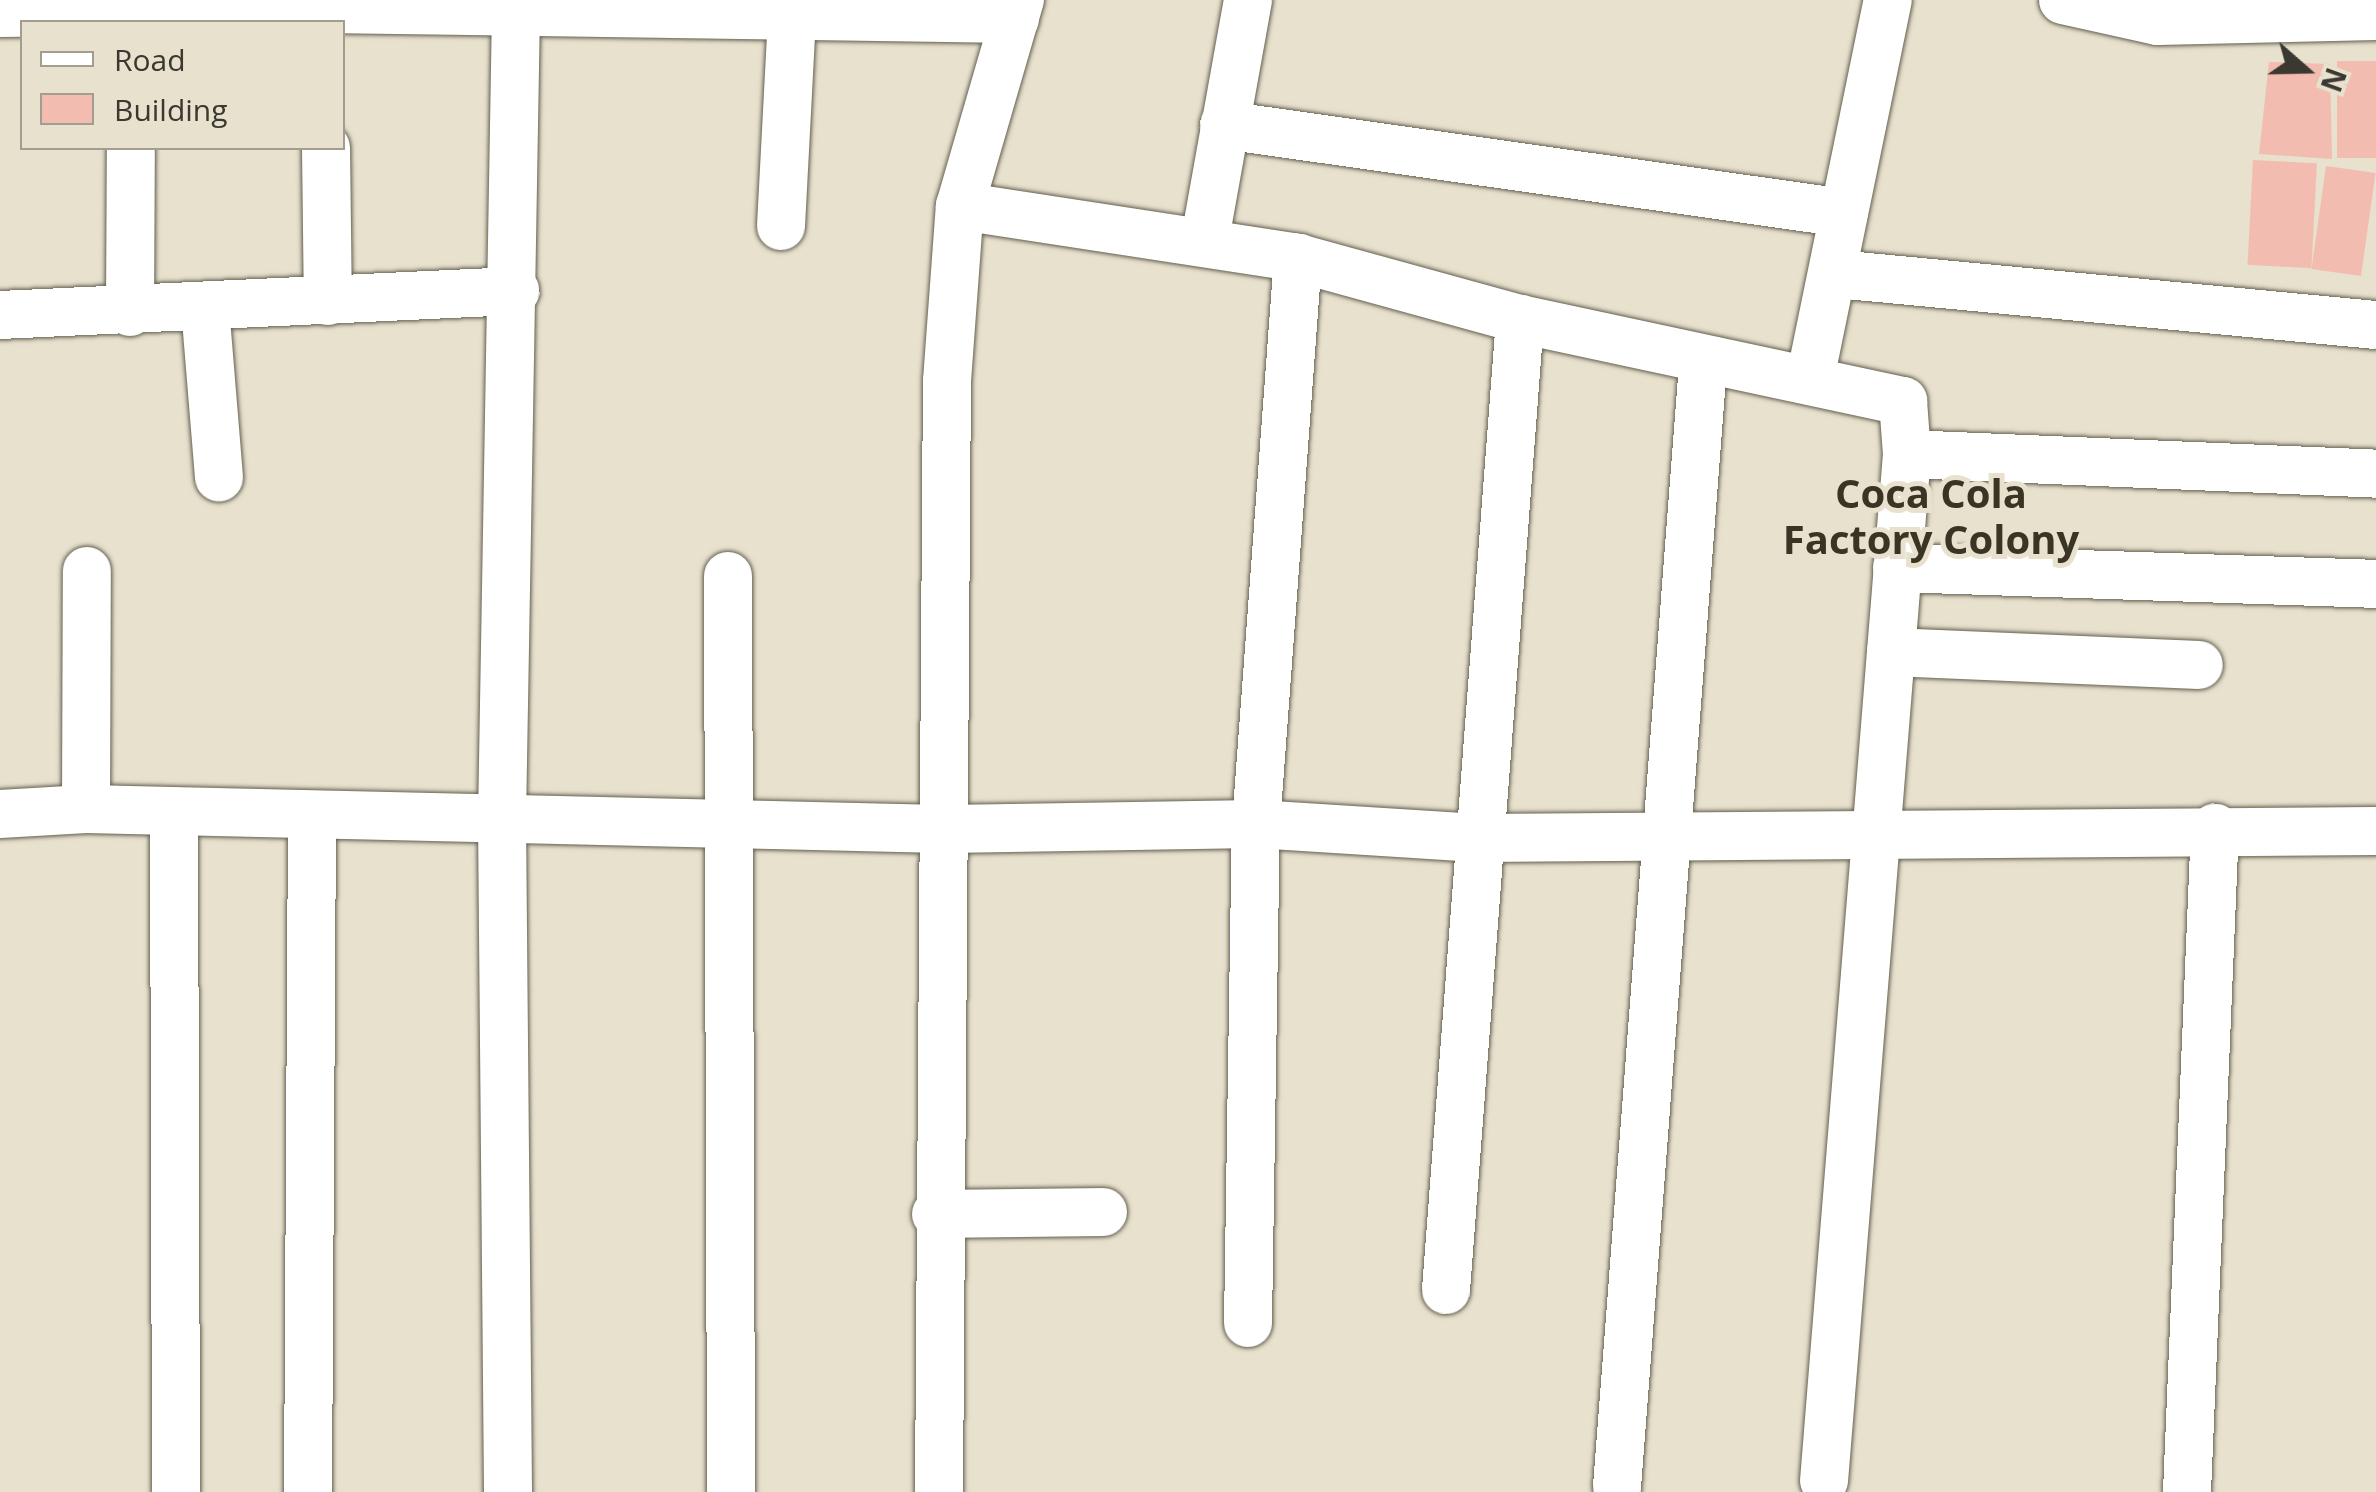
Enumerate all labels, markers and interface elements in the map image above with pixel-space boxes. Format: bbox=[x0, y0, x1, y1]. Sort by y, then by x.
legend bbox=[20, 20, 345, 150]
north arrow bbox=[2256, 20, 2356, 120]
text: Road bbox=[114, 39, 186, 80]
text: N bbox=[2312, 63, 2356, 97]
text: Building bbox=[114, 89, 228, 130]
district label: Coca Cola Factory Colony bbox=[1783, 469, 2079, 563]

